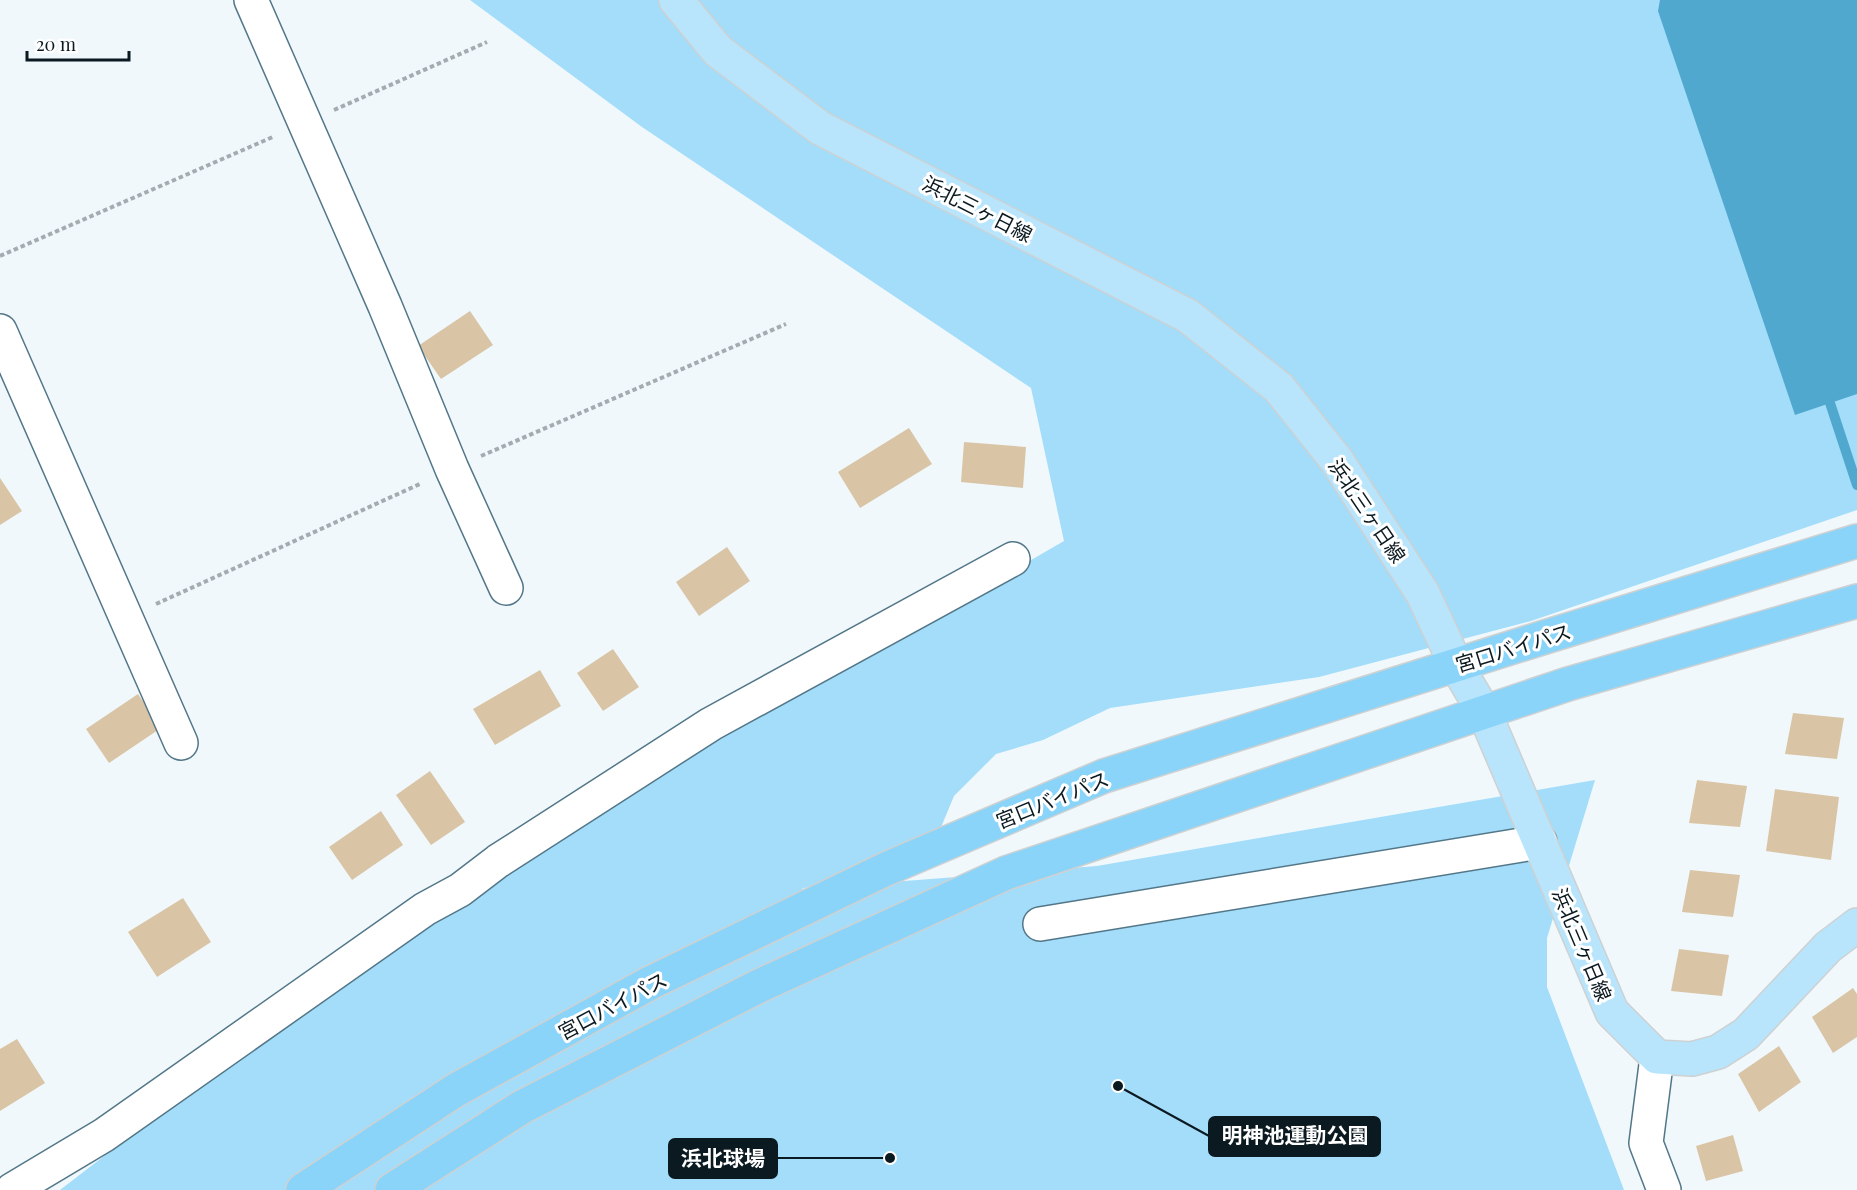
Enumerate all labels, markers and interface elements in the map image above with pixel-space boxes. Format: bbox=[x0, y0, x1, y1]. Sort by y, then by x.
scale bar bbox=[27, 24, 129, 62]
text: 20 m bbox=[36, 32, 76, 56]
street label: 浜北三ヶ日線 bbox=[918, 169, 1038, 247]
street label: 浜北三ヶ日線 bbox=[1323, 453, 1413, 567]
street label: 宮口バイパス bbox=[1452, 617, 1574, 677]
street label: 宮口バイパス bbox=[991, 764, 1113, 834]
street label: 浜北三ヶ日線 bbox=[1547, 883, 1619, 1005]
street label: 宮口バイパス bbox=[553, 965, 671, 1045]
callout: 明神池運動公園 bbox=[1209, 1117, 1380, 1156]
text: 明神池運動公園 bbox=[1222, 1120, 1369, 1148]
callout: 浜北球場 bbox=[669, 1139, 777, 1178]
text: 浜北球場 bbox=[681, 1143, 765, 1171]

